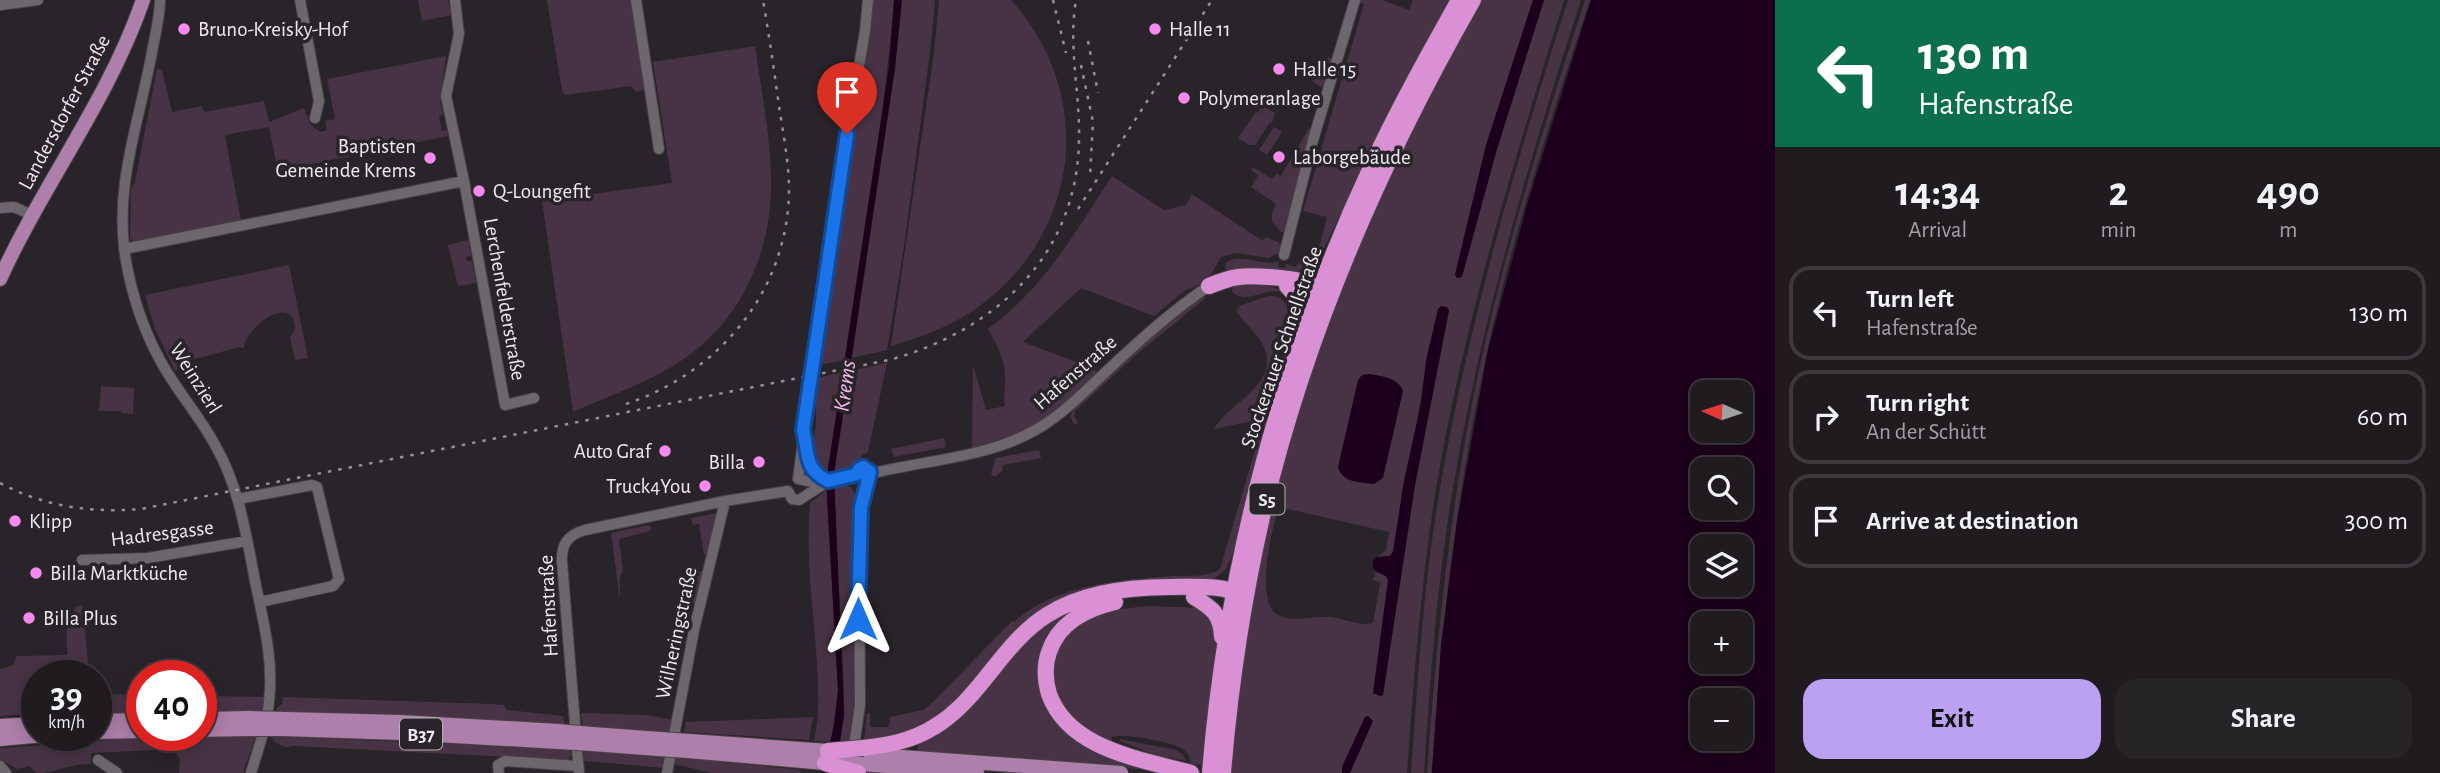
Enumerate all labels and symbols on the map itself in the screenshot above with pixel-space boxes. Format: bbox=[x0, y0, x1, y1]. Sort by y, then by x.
place label: Bruno-Kreisky-Hof bbox=[198, 19, 349, 40]
place label: Halle 11 bbox=[1169, 19, 1231, 40]
marker: Bruno-Kreisky-Hof bbox=[176, 21, 192, 37]
marker: Halle 11 bbox=[1147, 21, 1163, 37]
street label: Landersdorfer Straße bbox=[15, 31, 114, 193]
place label: Halle 15 bbox=[1293, 59, 1356, 80]
marker: Halle 15 bbox=[1271, 61, 1287, 77]
pin bbox=[817, 62, 877, 134]
place label: Polymeranlage bbox=[1198, 88, 1321, 109]
marker: Polymeranlage bbox=[1176, 90, 1192, 106]
place label: Baptisten Gemeinde Krems bbox=[275, 136, 416, 181]
place label: Laborgebäude bbox=[1293, 147, 1411, 168]
marker: Laborgebäude bbox=[1271, 149, 1287, 165]
marker: Baptisten Gemeinde Krems bbox=[422, 150, 438, 166]
place label: Q-Loungefit bbox=[493, 181, 591, 202]
marker: Q-Loungefit bbox=[471, 183, 487, 199]
street label: Lerchenfelderstraße bbox=[480, 216, 529, 382]
street label: Stockerauer Schnellstraße bbox=[1237, 244, 1326, 451]
street label: Hafenstraße bbox=[1030, 331, 1121, 414]
street label: Weinzierl bbox=[166, 339, 225, 417]
water label: Krems bbox=[830, 359, 860, 413]
north arrow bbox=[1690, 380, 1754, 443]
place label: Auto Graf bbox=[574, 441, 653, 462]
marker: Auto Graf bbox=[657, 443, 673, 459]
place label: Billa bbox=[709, 452, 745, 473]
marker: Billa bbox=[751, 454, 767, 470]
place label: Truck4You bbox=[606, 476, 691, 497]
marker: Truck4You bbox=[697, 478, 713, 494]
road number: S5 bbox=[1250, 484, 1284, 514]
place label: Klipp bbox=[29, 511, 72, 532]
marker: Klipp bbox=[7, 513, 23, 529]
street label: Hadresgasse bbox=[109, 517, 215, 550]
street label: Hafenstraße bbox=[535, 554, 562, 657]
place label: Billa Marktküche bbox=[50, 563, 188, 584]
marker: Billa Marktküche bbox=[28, 565, 44, 581]
street label: Wilheringstraße bbox=[652, 565, 701, 701]
position arrow bbox=[821, 582, 895, 656]
place label: Billa Plus bbox=[43, 608, 118, 629]
marker: Billa Plus bbox=[21, 610, 37, 626]
speed limit sign: 40 bbox=[126, 660, 217, 751]
road number: B37 bbox=[400, 719, 442, 750]

